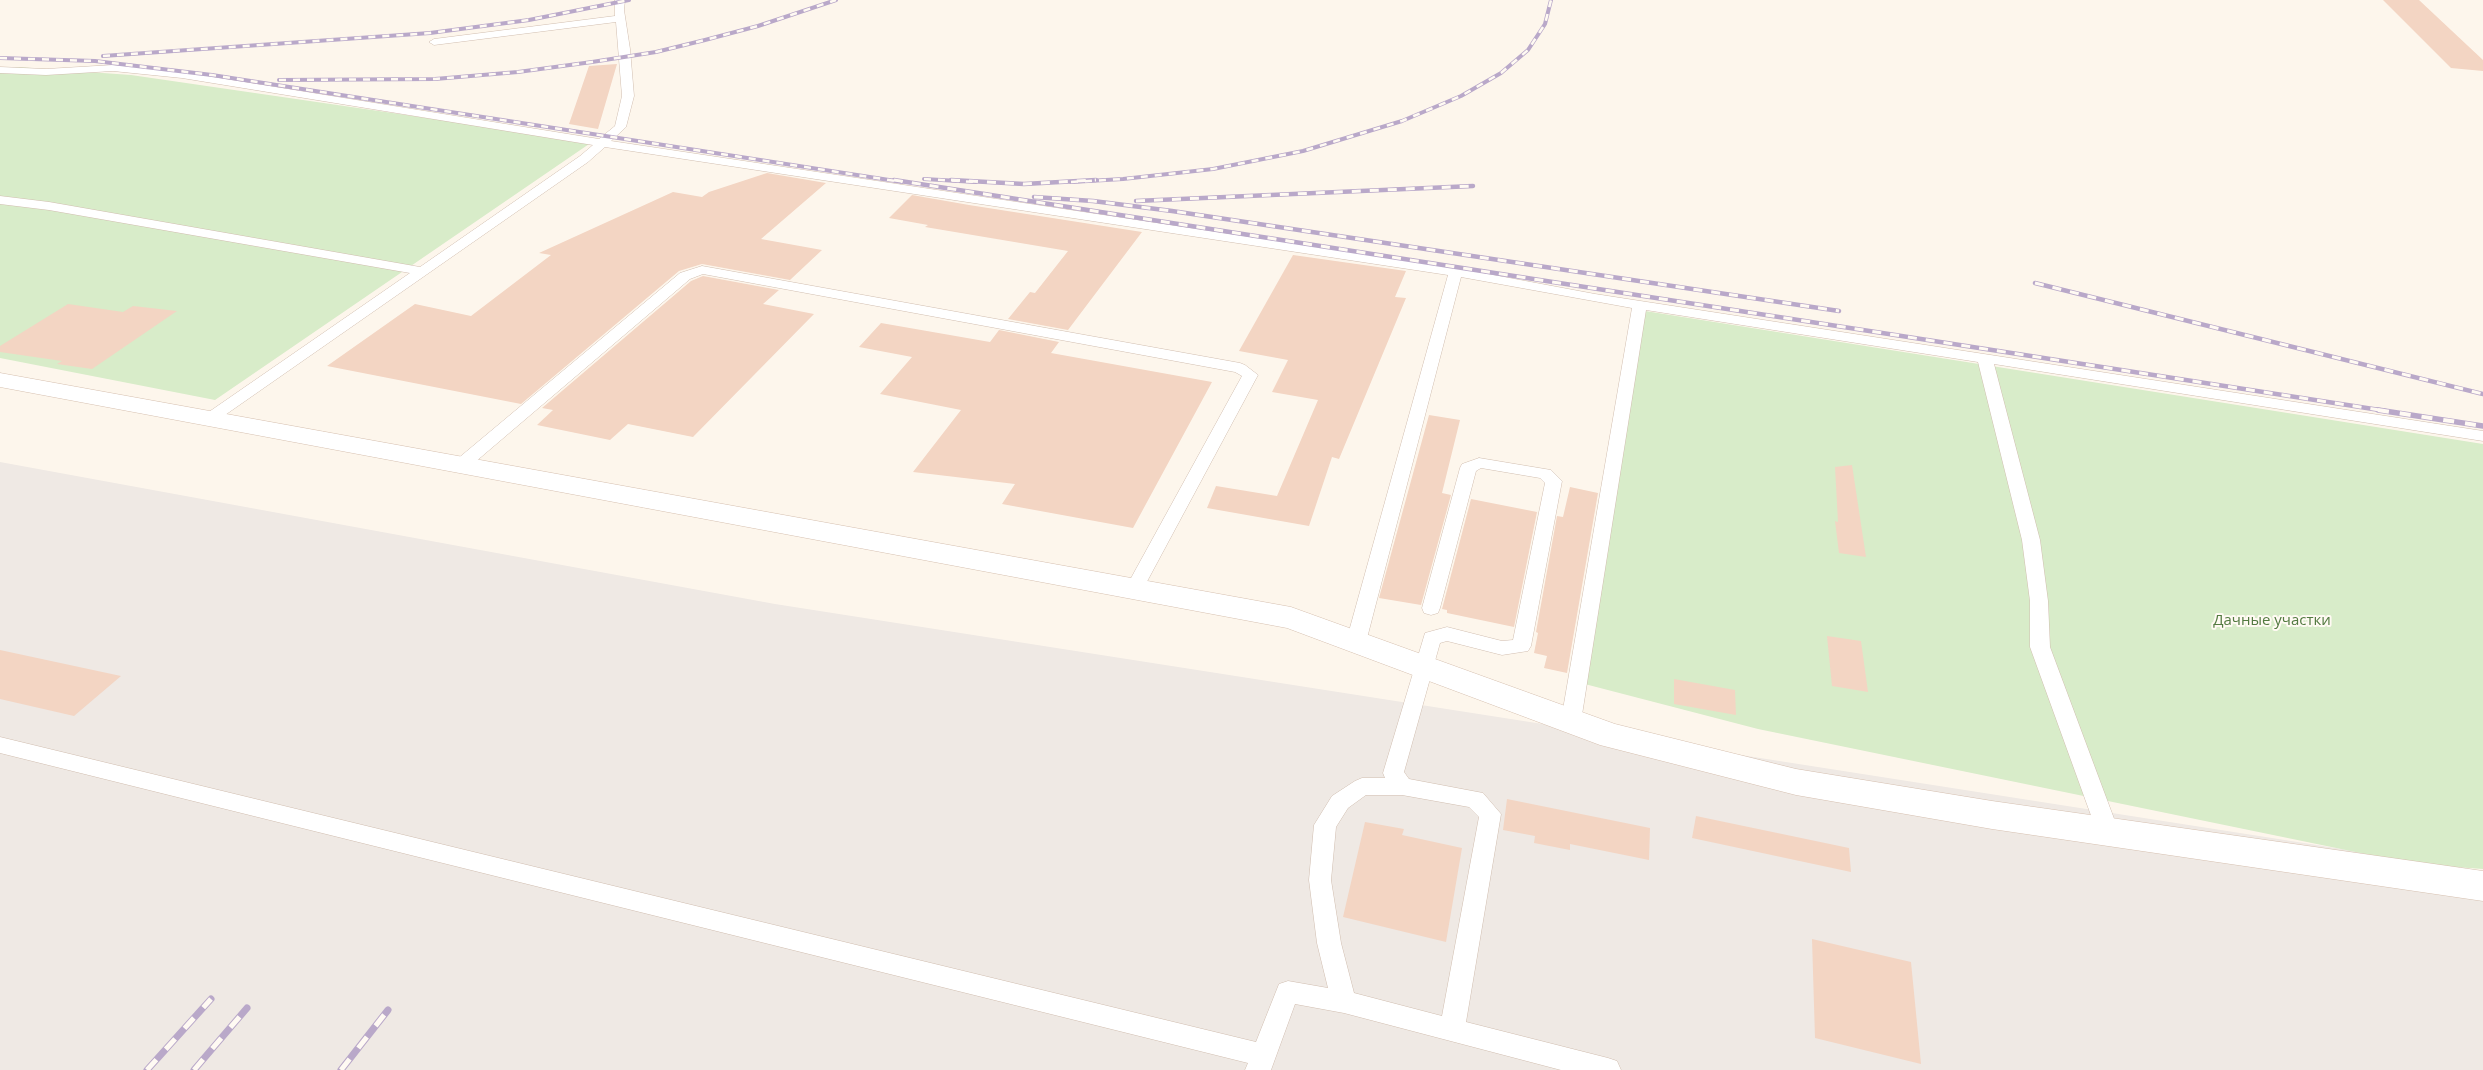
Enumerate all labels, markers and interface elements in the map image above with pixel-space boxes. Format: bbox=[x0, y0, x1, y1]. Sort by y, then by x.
park label: Дачные участки bbox=[2213, 612, 2331, 630]

